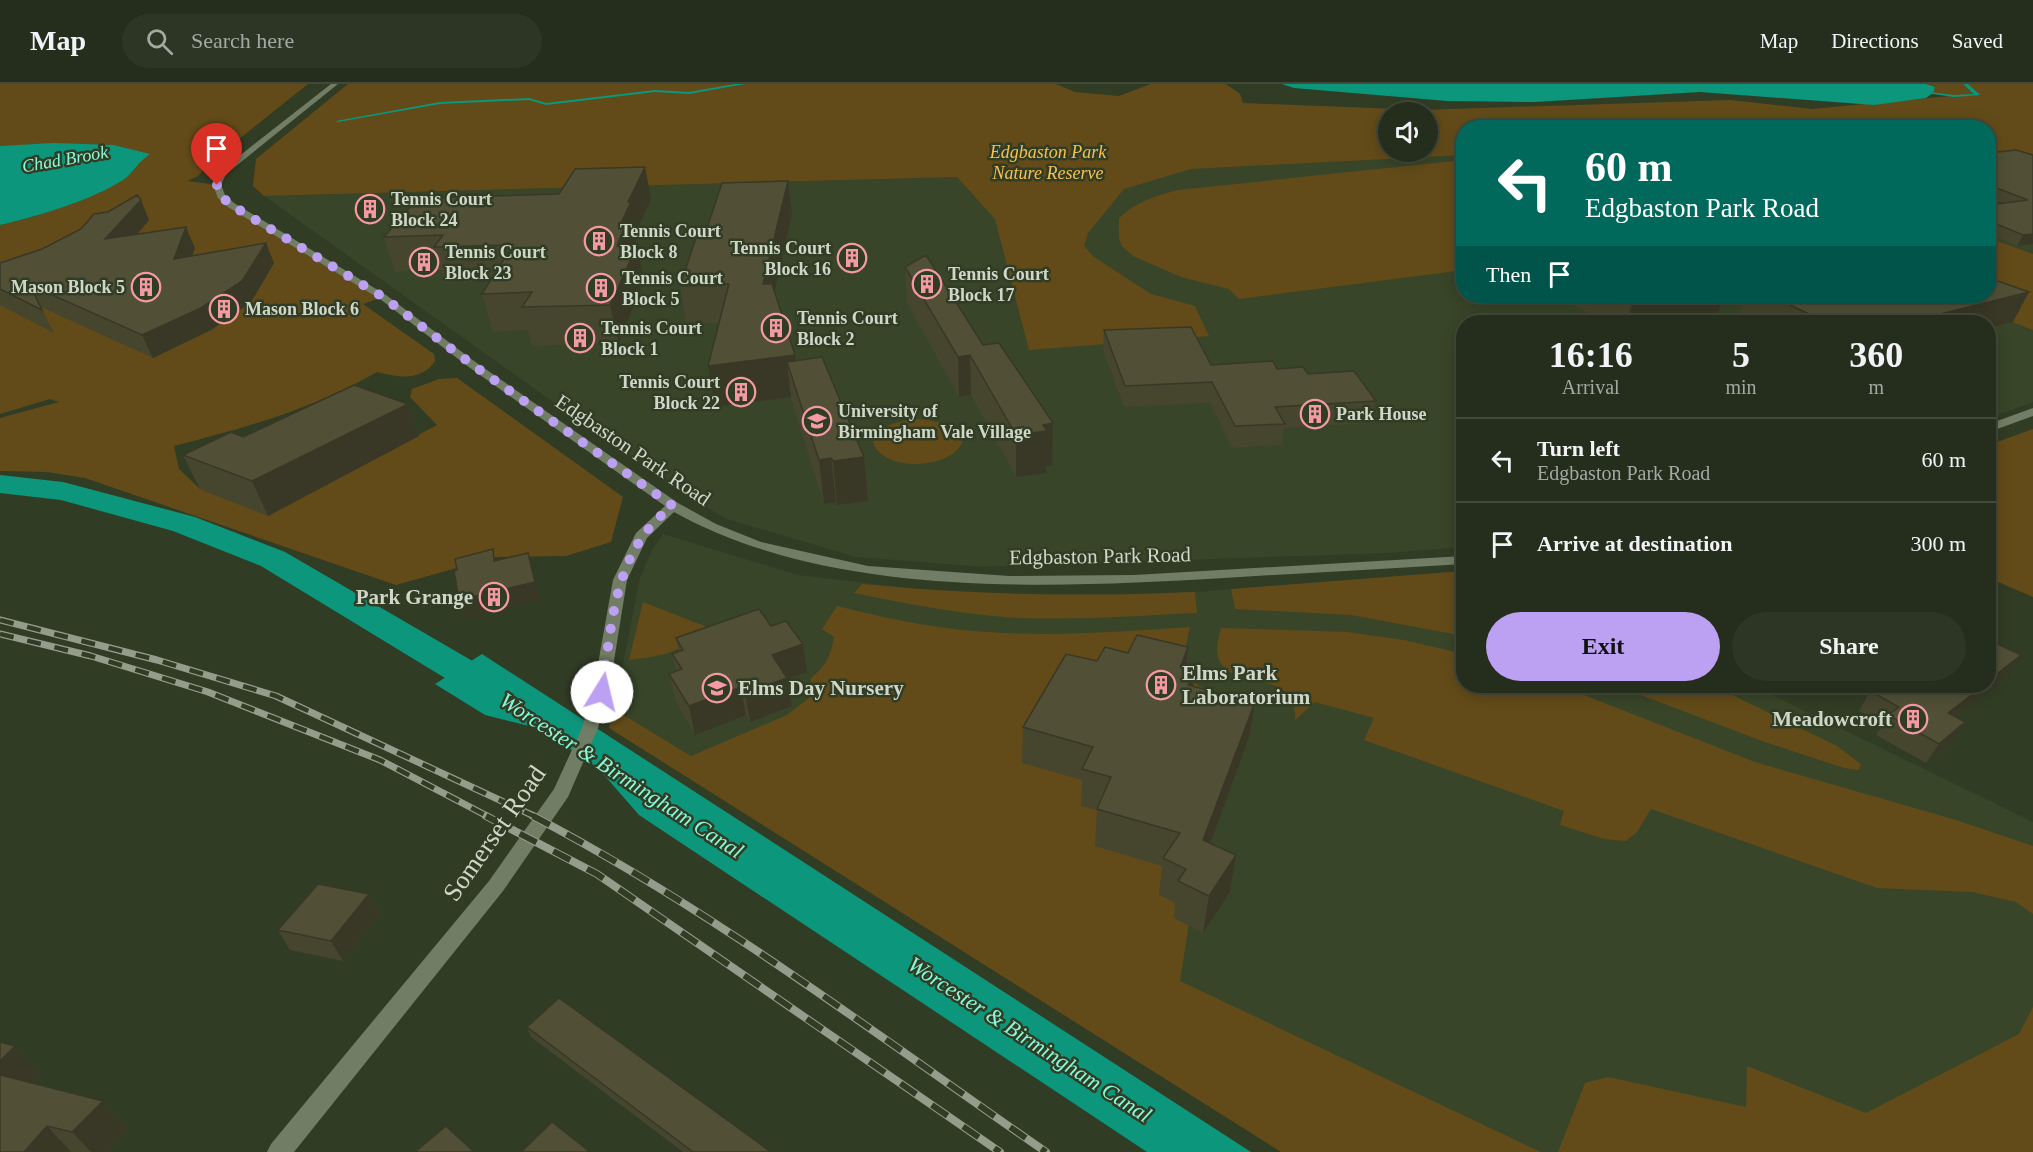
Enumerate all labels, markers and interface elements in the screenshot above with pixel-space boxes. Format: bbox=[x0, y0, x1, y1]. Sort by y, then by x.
search box bbox=[122, 14, 542, 68]
text: Map bbox=[30, 25, 86, 56]
icon: search bbox=[143, 25, 176, 58]
text: Search here bbox=[191, 28, 294, 53]
text: Map bbox=[1760, 29, 1798, 53]
text: Directions bbox=[1831, 29, 1919, 53]
text: Saved bbox=[1952, 29, 2003, 53]
map controls bbox=[1378, 102, 1438, 162]
button: sound bbox=[1378, 102, 1438, 162]
pin bbox=[191, 123, 242, 185]
icon: arrive bbox=[200, 132, 233, 165]
water label: Chad Brook bbox=[21, 141, 110, 176]
park label: Edgbaston Park Nature Reserve bbox=[989, 142, 1107, 183]
icon: left bbox=[1486, 144, 1564, 222]
text: 60 m bbox=[1585, 144, 1673, 190]
place label: Tennis Court Block 24 bbox=[391, 189, 492, 230]
building icon: Tennis Court Block 24 bbox=[354, 193, 386, 225]
text: Edgbaston Park Road bbox=[1585, 193, 1819, 223]
place label: Tennis Court Block 8 bbox=[620, 221, 721, 262]
building icon: Tennis Court Block 8 bbox=[583, 225, 615, 257]
place label: Tennis Court Block 16 bbox=[730, 238, 831, 279]
place label: Tennis Court Block 23 bbox=[445, 242, 546, 283]
building icon: Tennis Court Block 16 bbox=[836, 242, 868, 274]
building icon: Tennis Court Block 23 bbox=[408, 246, 440, 278]
icon: arrive bbox=[1543, 258, 1576, 291]
text: Then bbox=[1486, 262, 1531, 287]
place label: Tennis Court Block 17 bbox=[948, 264, 1049, 305]
place label: Tennis Court Block 5 bbox=[622, 268, 723, 309]
building icon: Tennis Court Block 17 bbox=[911, 268, 943, 300]
building icon: Mason Block 5 bbox=[130, 271, 162, 303]
building icon: Tennis Court Block 5 bbox=[585, 272, 617, 304]
place label: Mason Block 5 bbox=[11, 277, 125, 297]
building icon: Mason Block 6 bbox=[208, 293, 240, 325]
place label: Mason Block 6 bbox=[245, 299, 359, 319]
place label: Tennis Court Block 2 bbox=[797, 308, 898, 349]
building icon: Tennis Court Block 2 bbox=[760, 312, 792, 344]
place label: Tennis Court Block 1 bbox=[601, 318, 702, 359]
building icon: Tennis Court Block 1 bbox=[564, 322, 596, 354]
text: 16:16 bbox=[1549, 335, 1633, 375]
text: 5 bbox=[1732, 335, 1750, 375]
text: 360 bbox=[1849, 335, 1903, 375]
place label: Tennis Court Block 22 bbox=[619, 372, 720, 413]
building icon: Tennis Court Block 22 bbox=[725, 376, 757, 408]
text: Arrival bbox=[1562, 376, 1620, 398]
text: min bbox=[1725, 376, 1757, 398]
text: m bbox=[1869, 376, 1884, 398]
street label: Edgbaston Park Road bbox=[551, 389, 716, 511]
building icon: Park House bbox=[1299, 398, 1331, 430]
place label: University of Birmingham Vale Village bbox=[838, 401, 1031, 442]
place label: Park House bbox=[1336, 404, 1427, 424]
school or university icon: University of Birmingham Vale Village bbox=[801, 405, 833, 437]
text: Turn left bbox=[1537, 436, 1620, 461]
icon: left bbox=[1486, 444, 1519, 477]
text: 60 m bbox=[1921, 447, 1966, 472]
text: Edgbaston Park Road bbox=[1537, 462, 1710, 484]
icon: arrive bbox=[1486, 528, 1519, 561]
text: Arrive at destination bbox=[1537, 531, 1733, 556]
text: 300 m bbox=[1910, 531, 1966, 556]
street label: Edgbaston Park Road bbox=[1009, 542, 1192, 570]
building icon: Park Grange bbox=[478, 581, 510, 613]
place label: Park Grange bbox=[356, 585, 473, 609]
button: Exit bbox=[1486, 612, 1720, 681]
button: Share bbox=[1732, 612, 1966, 681]
position arrow bbox=[570, 660, 634, 724]
place label: Elms Park Laboratorium bbox=[1182, 661, 1311, 709]
building icon: Elms Park Laboratorium bbox=[1145, 669, 1177, 701]
school or university icon: Elms Day Nursery bbox=[701, 672, 733, 704]
place label: Elms Day Nursery bbox=[738, 676, 904, 700]
water label: Worcester & Birmingham Canal bbox=[495, 687, 748, 864]
building icon: Meadowcroft bbox=[1897, 703, 1929, 735]
place label: Meadowcroft bbox=[1772, 707, 1892, 731]
street label: Somerset Road bbox=[437, 760, 552, 906]
water label: Worcester & Birmingham Canal bbox=[903, 951, 1156, 1128]

